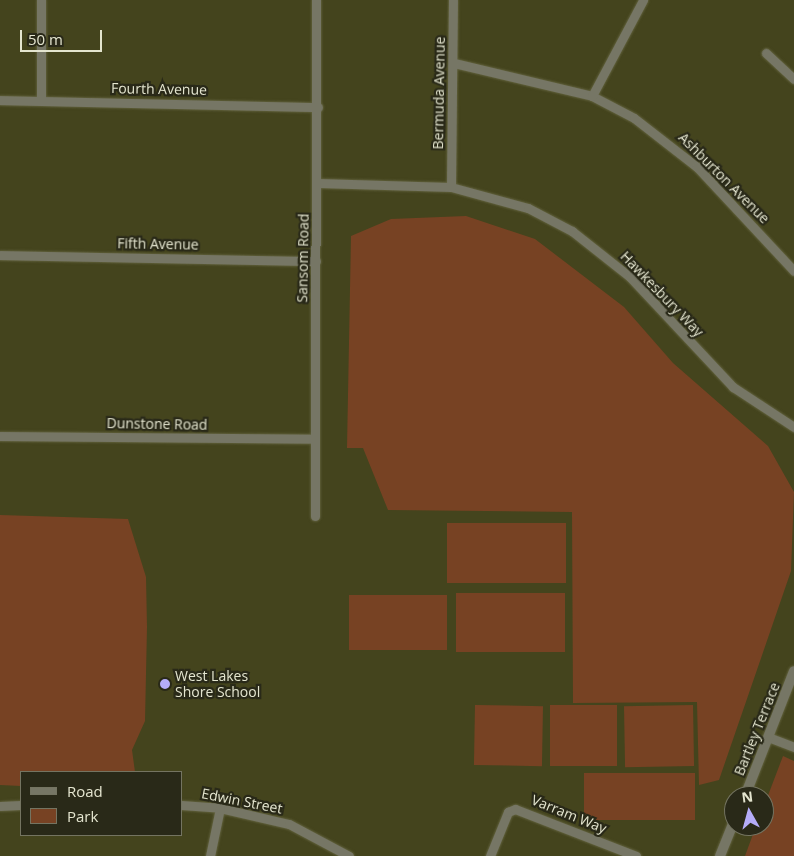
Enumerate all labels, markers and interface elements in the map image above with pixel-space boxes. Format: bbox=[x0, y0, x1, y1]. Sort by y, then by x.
scale bar bbox=[22, 20, 105, 52]
text: 50 m bbox=[28, 29, 63, 49]
street label: Bermuda Avenue bbox=[430, 36, 448, 150]
street label: Fourth Avenue bbox=[111, 80, 207, 98]
street label: Ashburton Avenue bbox=[675, 129, 773, 227]
street label: Sansom Road bbox=[294, 213, 312, 303]
street label: Fifth Avenue bbox=[117, 235, 199, 253]
street label: Hawkesbury Way bbox=[617, 248, 707, 340]
street label: Dunstone Road bbox=[106, 415, 208, 433]
place label: West Lakes Shore School bbox=[175, 668, 260, 700]
marker: West Lakes Shore School bbox=[159, 678, 171, 690]
street label: Bartley Terrace bbox=[731, 680, 783, 778]
legend bbox=[20, 771, 182, 836]
text: Road bbox=[67, 781, 103, 801]
street label: Edwin Street bbox=[200, 785, 284, 817]
north arrow bbox=[724, 786, 774, 836]
text: N bbox=[740, 786, 754, 807]
street label: Varram Way bbox=[529, 791, 609, 837]
text: Park bbox=[67, 806, 98, 826]

